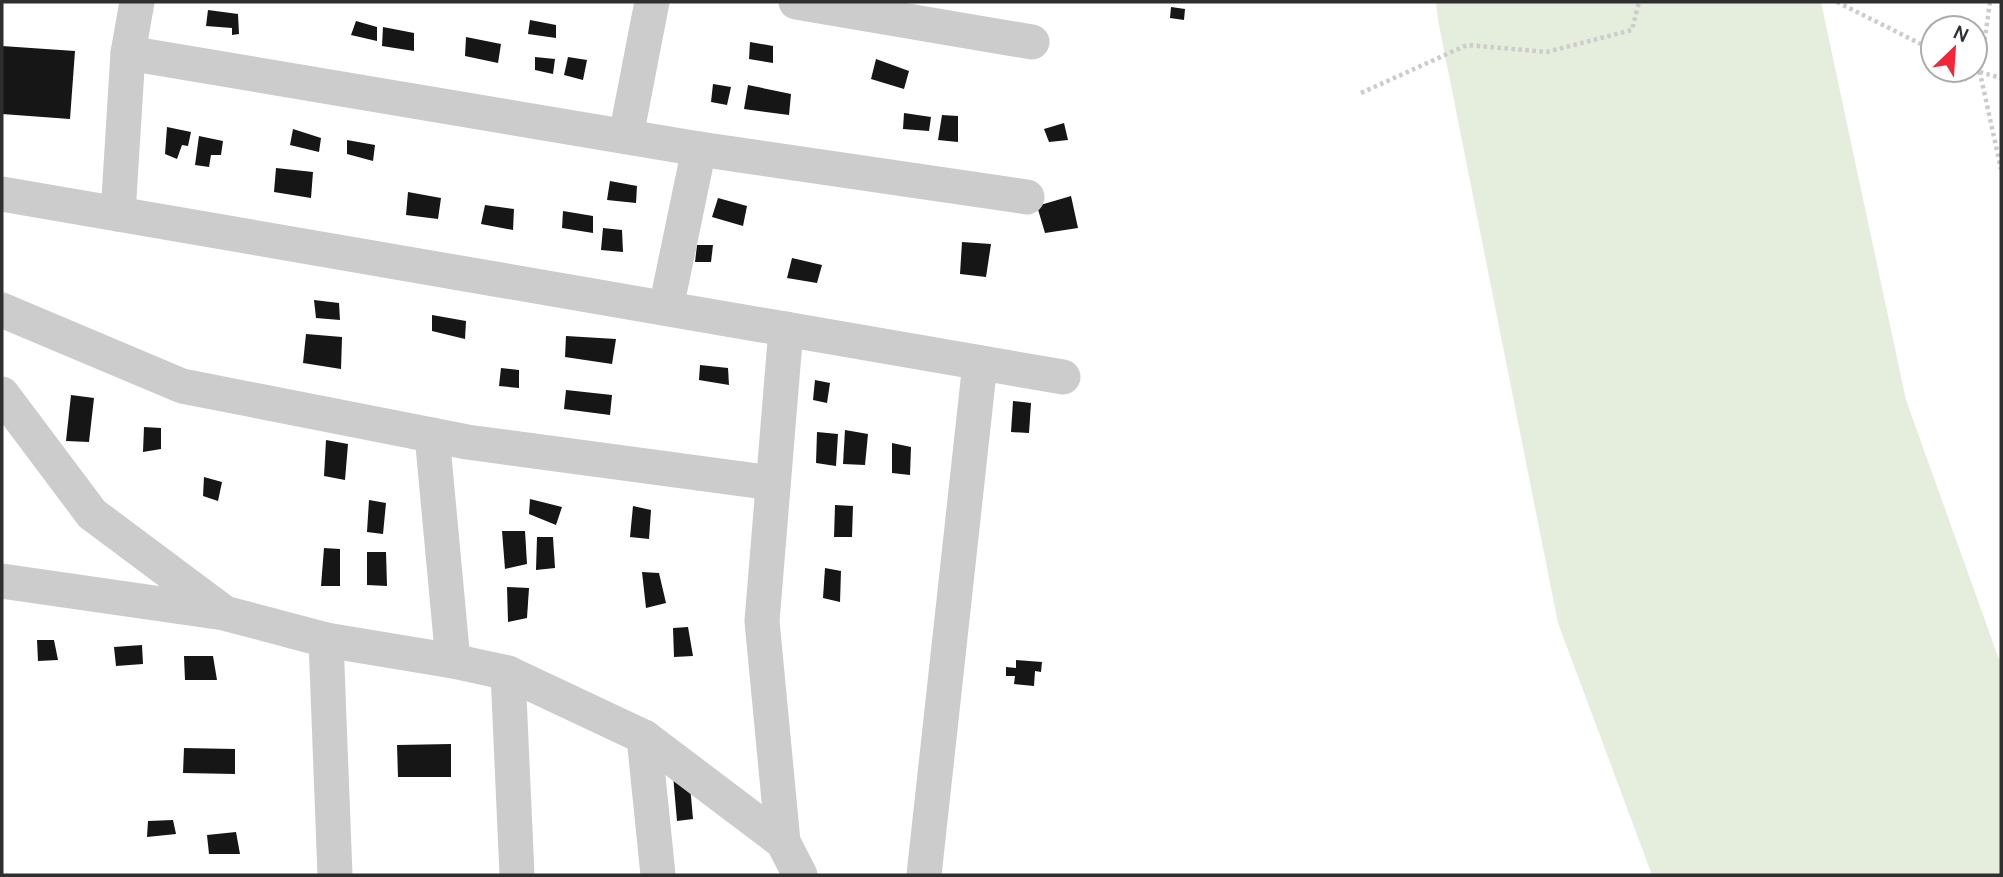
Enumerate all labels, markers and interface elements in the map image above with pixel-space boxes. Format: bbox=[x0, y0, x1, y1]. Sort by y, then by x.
north arrow bbox=[1919, 14, 1989, 84]
text: N bbox=[1950, 19, 1973, 48]

